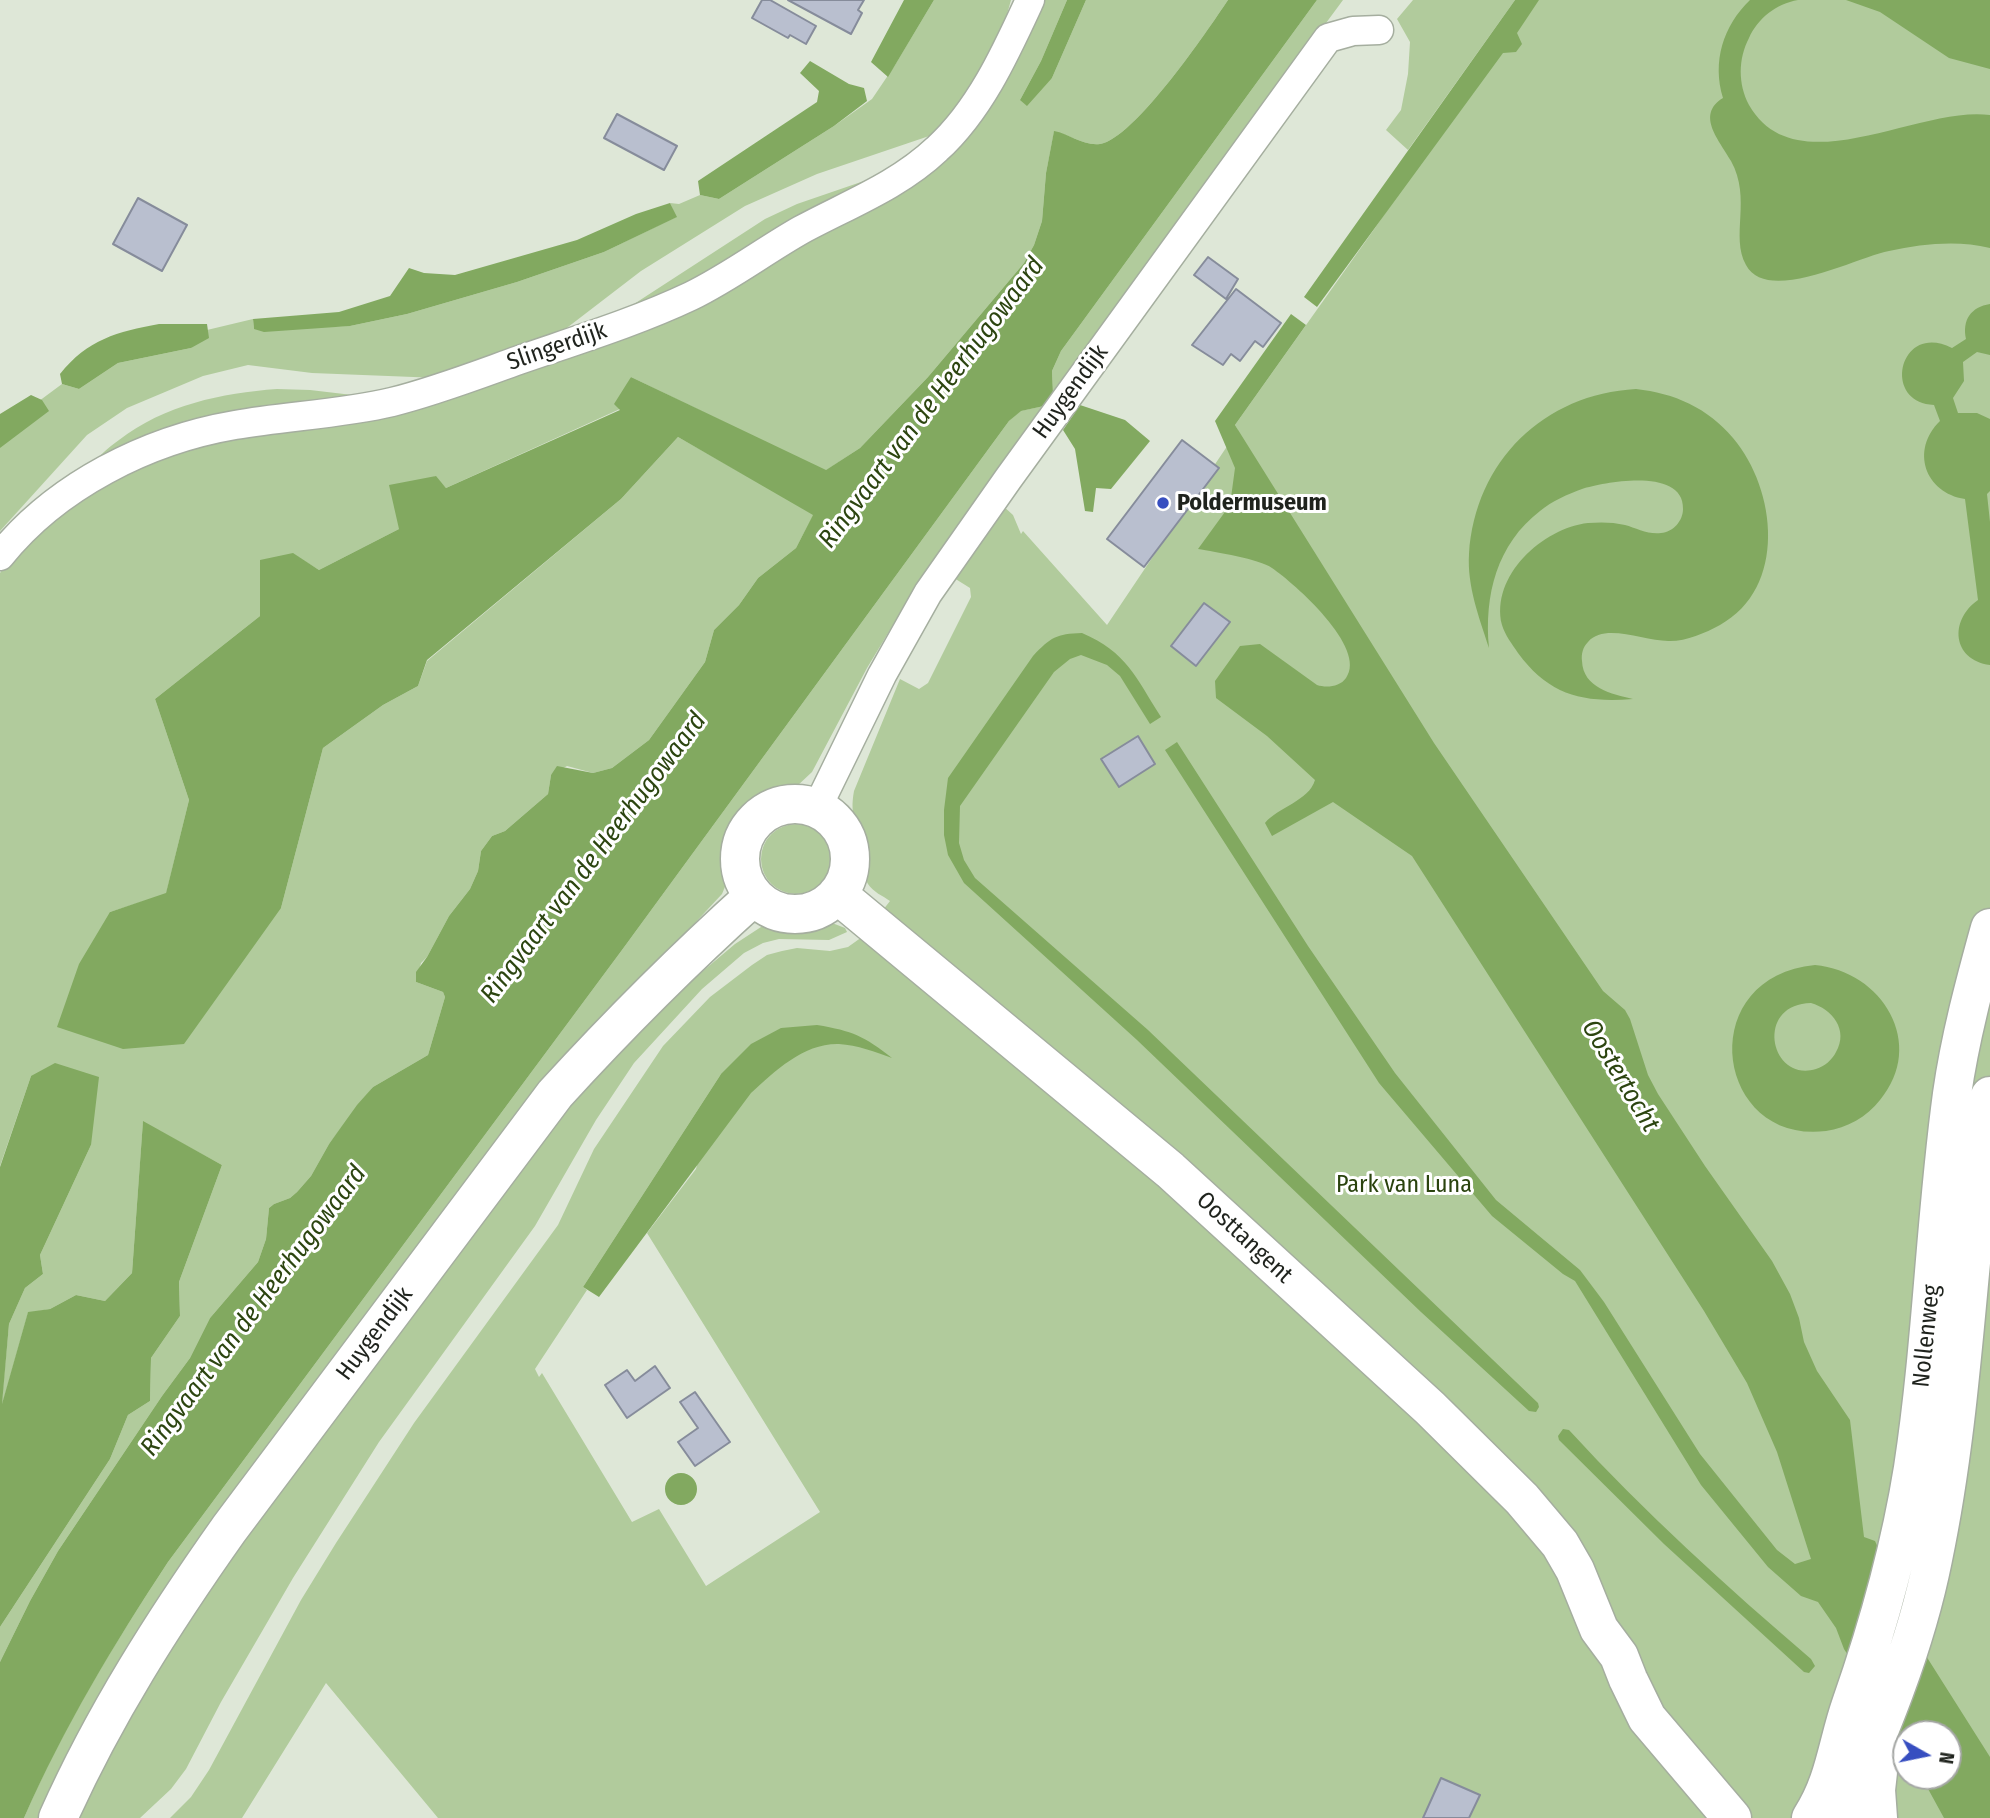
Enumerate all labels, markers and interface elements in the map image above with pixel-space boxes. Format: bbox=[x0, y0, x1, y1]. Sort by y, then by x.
water label: Ringvaart van de Heerhugowaard bbox=[812, 252, 1052, 554]
street label: Slingerdijk bbox=[503, 317, 611, 377]
street label: Huygendijk bbox=[1027, 339, 1115, 445]
place label: Poldermuseum bbox=[1177, 489, 1327, 517]
marker: Poldermuseum bbox=[1155, 495, 1171, 511]
water label: Ringvaart van de Heerhugowaard bbox=[474, 707, 714, 1009]
water label: Oostertocht bbox=[1574, 1014, 1666, 1138]
water label: Ringvaart van de Heerhugowaard bbox=[134, 1160, 374, 1462]
park label: Park van Luna bbox=[1336, 1171, 1472, 1199]
street label: Oosttangent bbox=[1190, 1186, 1298, 1290]
street label: Huygendijk bbox=[331, 1282, 419, 1386]
street label: Nollenweg bbox=[1907, 1283, 1947, 1389]
north arrow bbox=[1892, 1720, 1962, 1790]
text: N bbox=[1934, 1751, 1959, 1765]

